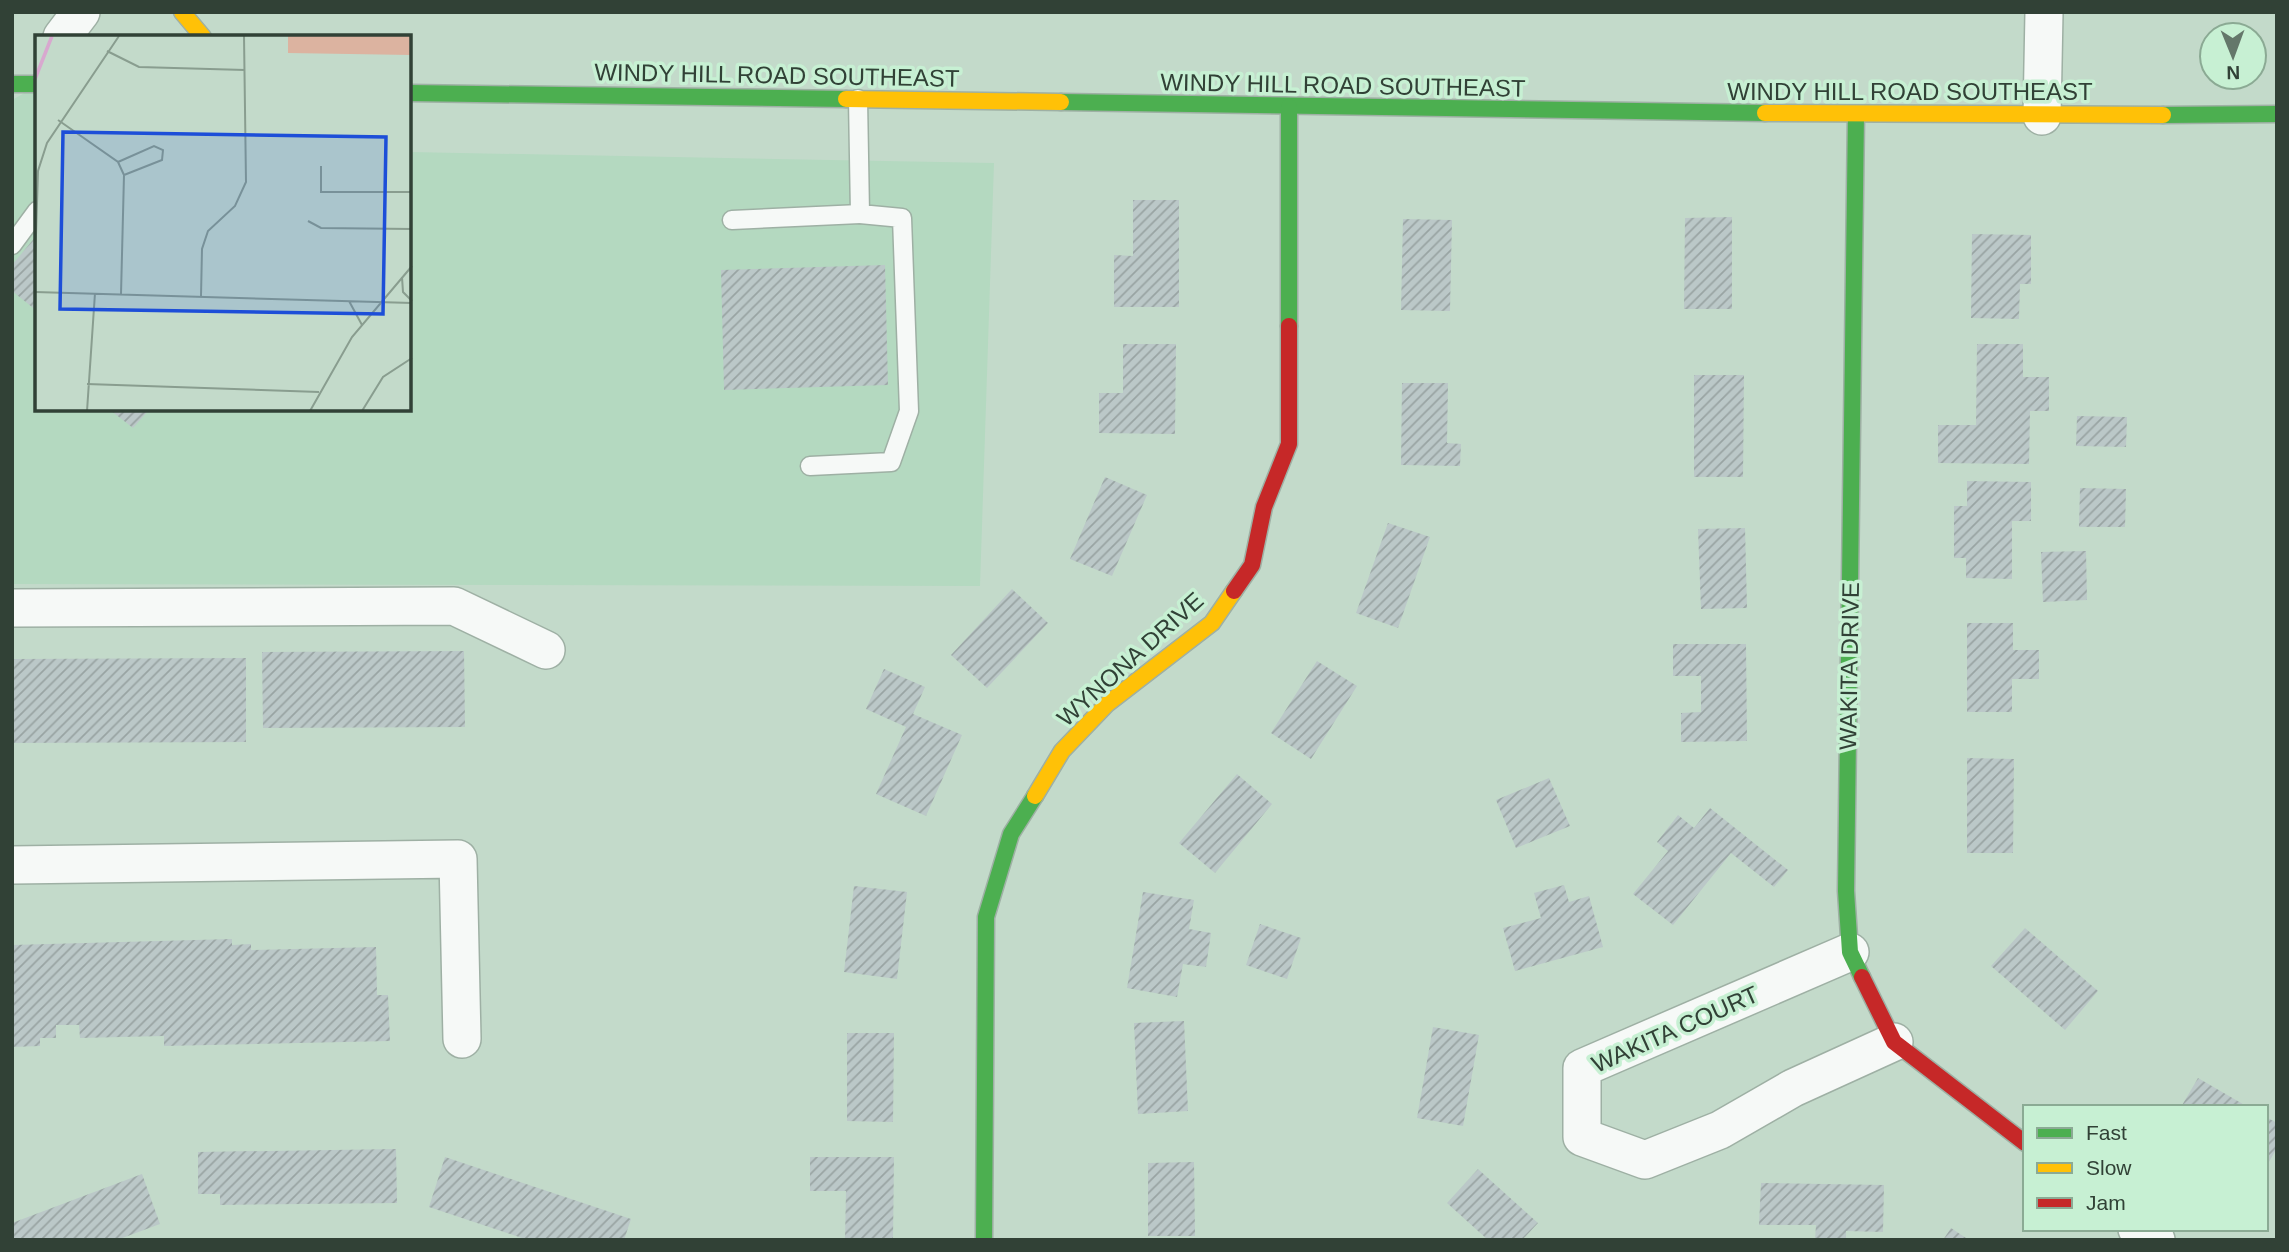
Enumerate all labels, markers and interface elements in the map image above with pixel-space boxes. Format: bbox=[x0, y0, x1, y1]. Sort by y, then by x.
north arrow bbox=[2198, 21, 2268, 91]
inset map bbox=[35, 35, 411, 411]
street label: WINDY HILL ROAD SOUTHEAST bbox=[594, 58, 960, 92]
text: N bbox=[2226, 62, 2240, 83]
street label: WINDY HILL ROAD SOUTHEAST bbox=[1160, 68, 1526, 102]
street label: WINDY HILL ROAD SOUTHEAST bbox=[1727, 78, 2093, 105]
street label: WAKITA DRIVE bbox=[1834, 582, 1864, 750]
street label: WYNONA DRIVE bbox=[1052, 587, 1208, 731]
street label: WAKITA COURT bbox=[1587, 980, 1763, 1078]
legend bbox=[2023, 1105, 2268, 1231]
text: Fast bbox=[2086, 1121, 2127, 1144]
text: Slow bbox=[2086, 1156, 2132, 1179]
text: Jam bbox=[2086, 1191, 2126, 1214]

